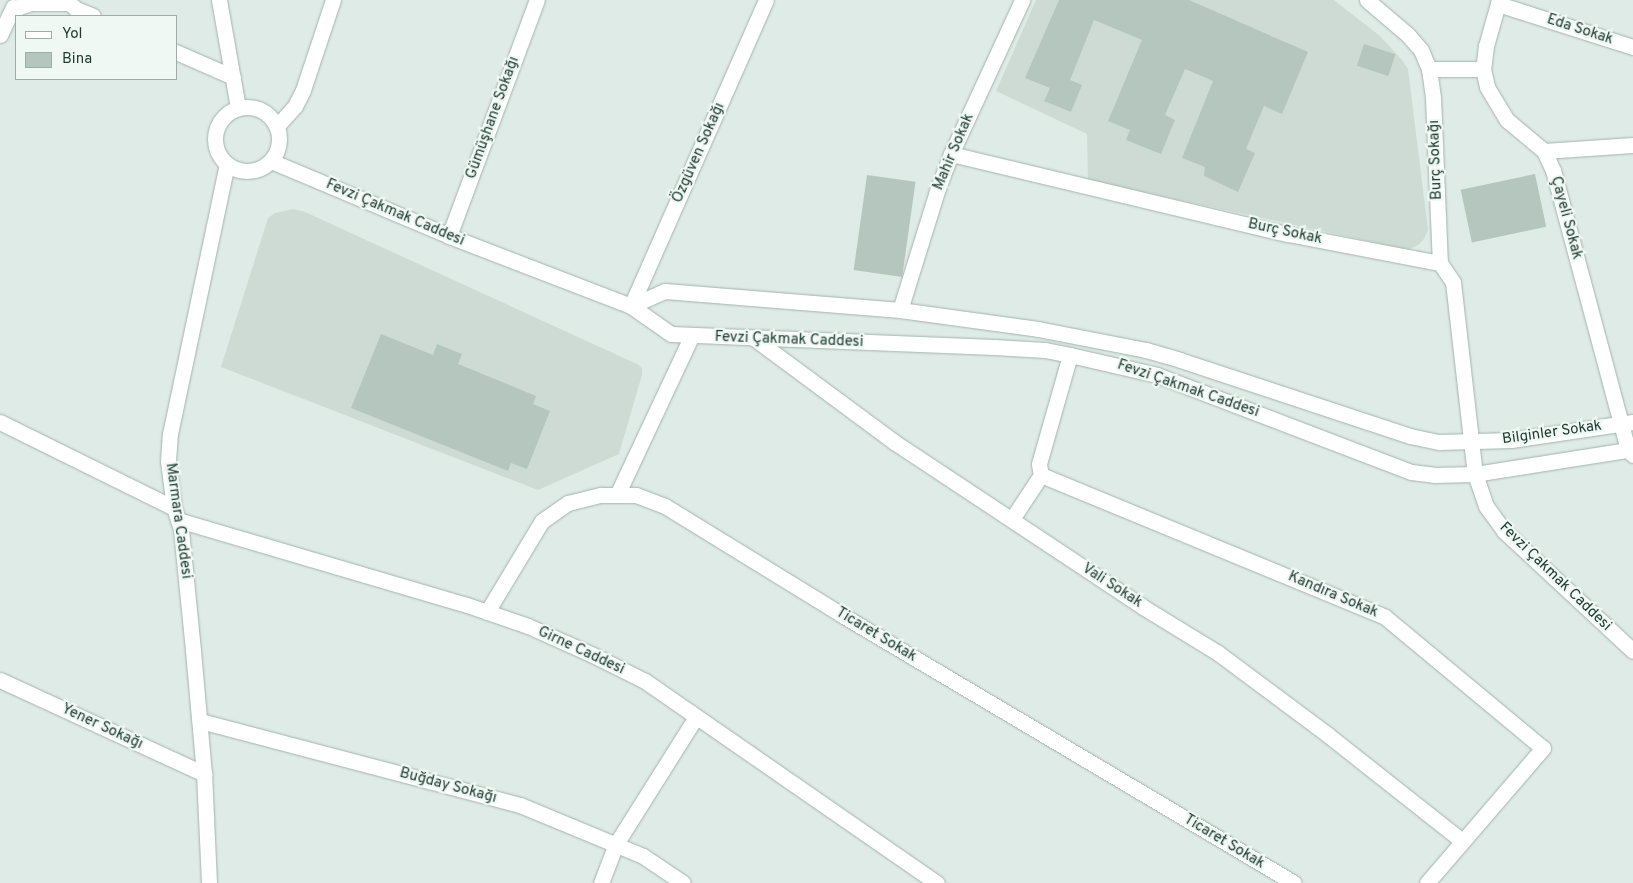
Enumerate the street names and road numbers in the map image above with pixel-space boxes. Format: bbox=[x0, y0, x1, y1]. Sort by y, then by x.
street label: Eda Sokak bbox=[1544, 11, 1616, 49]
street label: Gümüşhane Sokağı bbox=[462, 54, 524, 182]
street label: Özgüven Sokağı bbox=[669, 100, 729, 206]
street label: Mahir Sokak bbox=[930, 111, 978, 193]
street label: Burç Sokağı bbox=[1426, 120, 1446, 200]
street label: Çayeli Sokak bbox=[1546, 174, 1586, 262]
street label: Fevzi Çakmak Caddesi bbox=[323, 176, 467, 250]
street label: Burç Sokak bbox=[1246, 215, 1324, 249]
street label: Fevzi Çakmak Caddesi bbox=[714, 328, 864, 352]
street label: Fevzi Çakmak Caddesi bbox=[1115, 356, 1261, 422]
street label: Bilginler Sokak bbox=[1501, 417, 1603, 449]
street label: Marmara Caddesi bbox=[161, 462, 195, 580]
street label: Fevzi Çakmak Caddesi bbox=[1495, 519, 1615, 635]
street label: Vali Sokak bbox=[1078, 560, 1146, 612]
street label: Kandıra Sokak bbox=[1285, 568, 1381, 622]
street label: Ticaret Sokak bbox=[832, 604, 920, 666]
street label: Girne Caddesi bbox=[535, 623, 627, 679]
street label: Yener Sokağı bbox=[58, 700, 146, 754]
street label: Buğday Sokağı bbox=[397, 764, 499, 808]
street label: Ticaret Sokak bbox=[1180, 811, 1268, 873]

